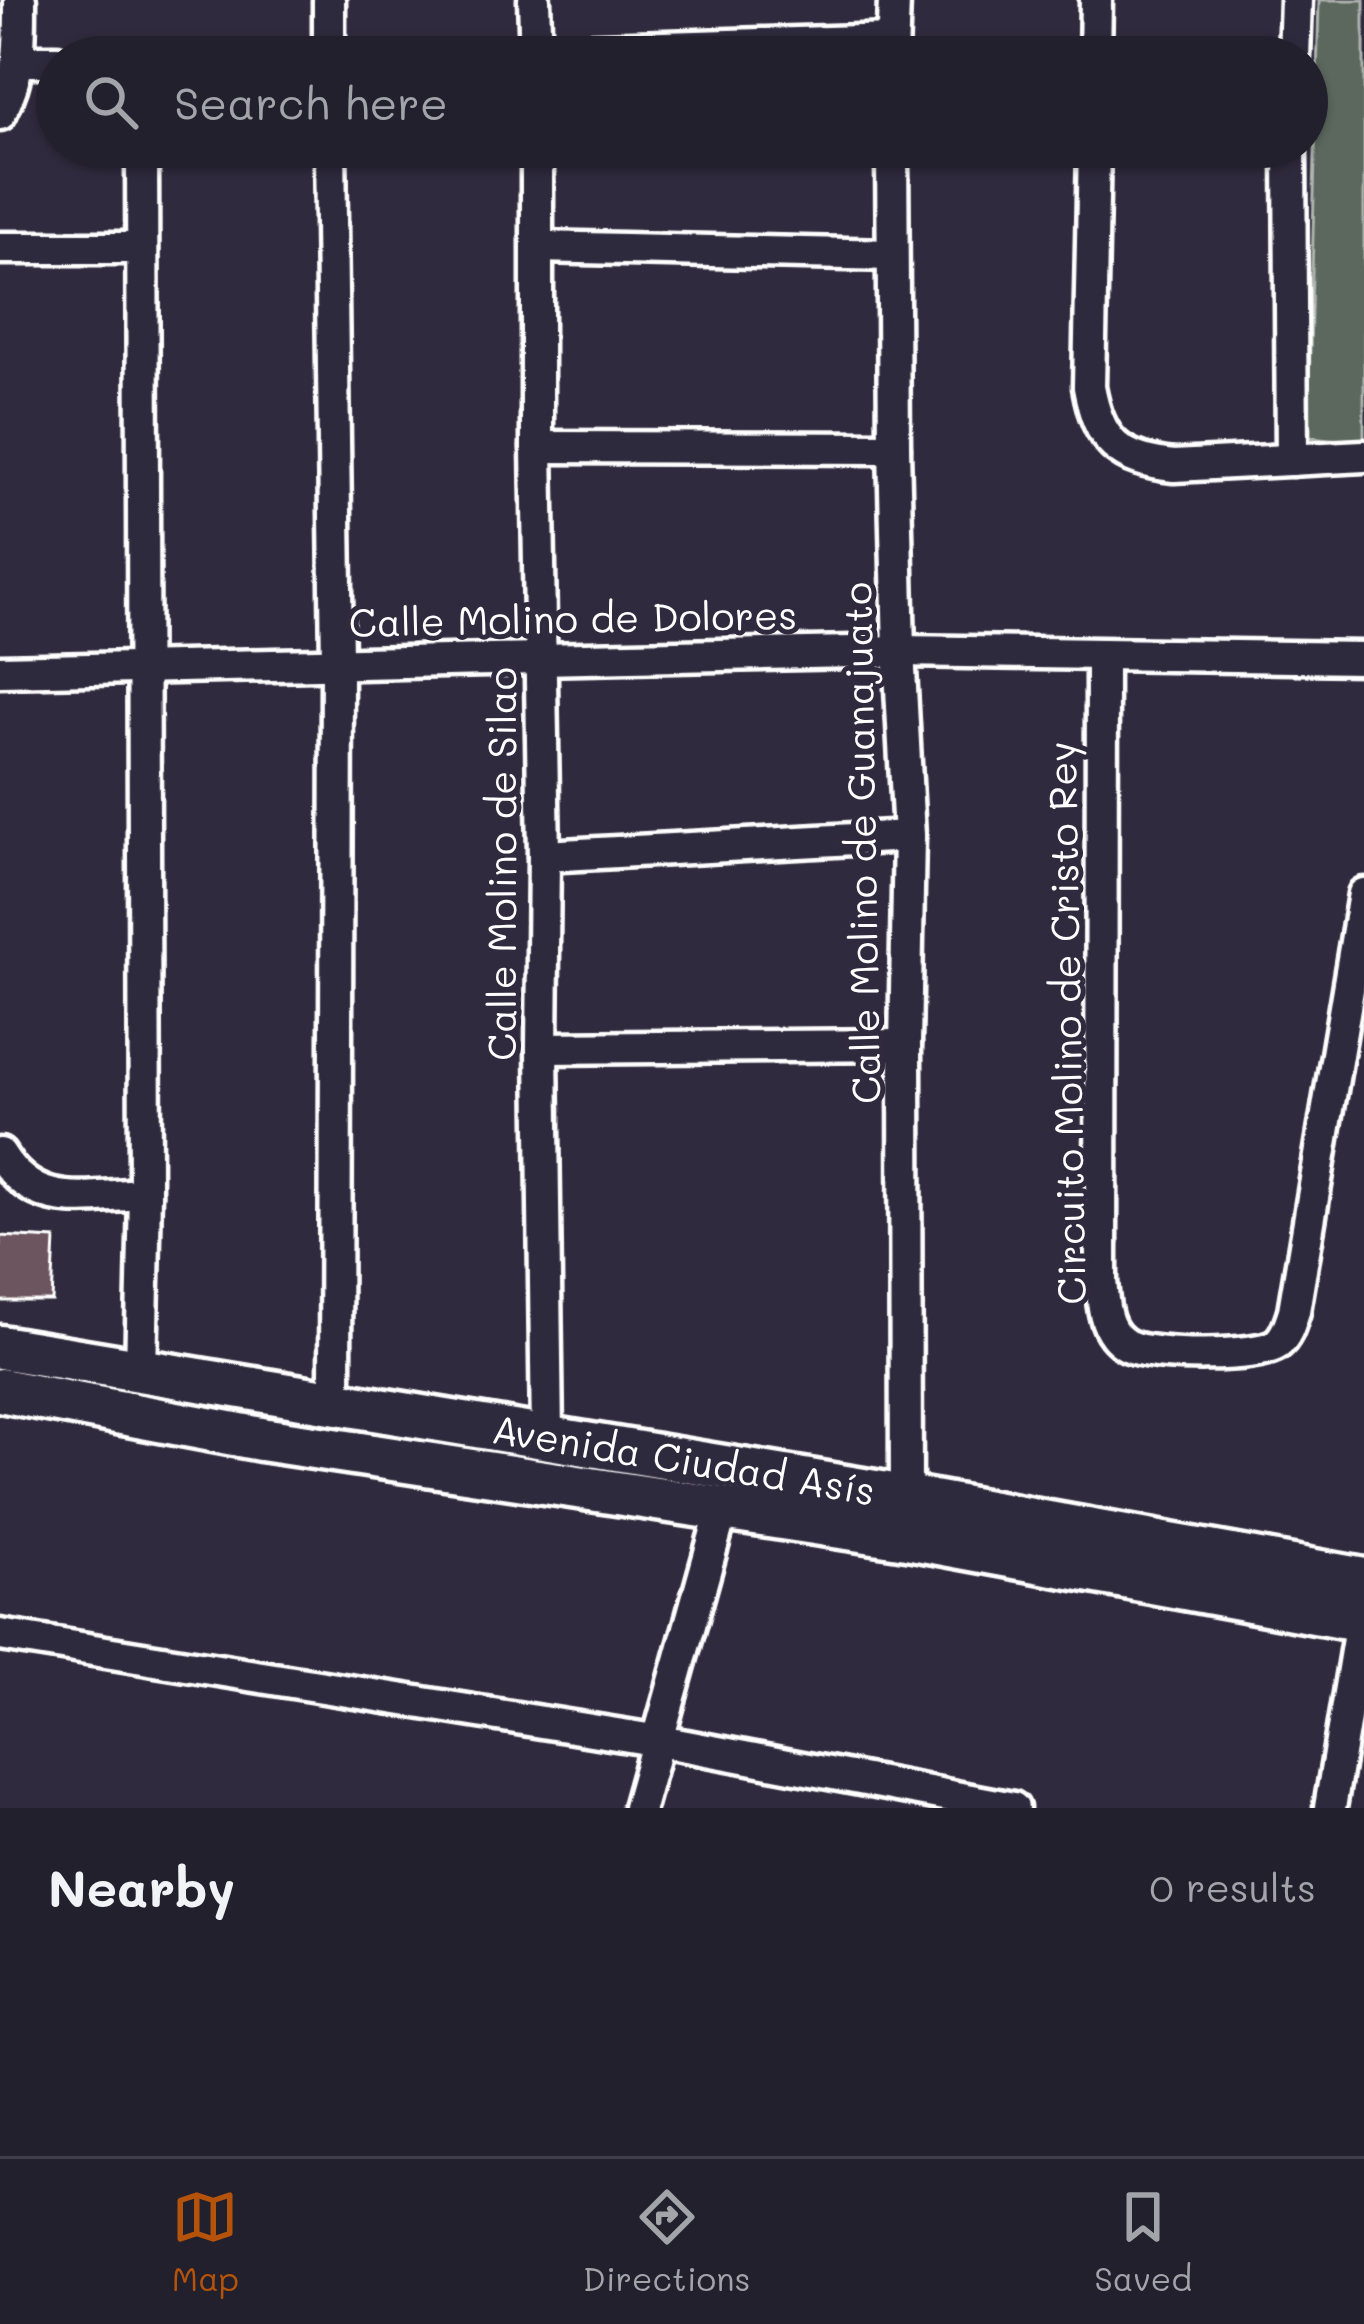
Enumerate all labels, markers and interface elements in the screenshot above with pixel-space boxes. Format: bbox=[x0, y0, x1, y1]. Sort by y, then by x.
search box bbox=[36, 36, 1328, 168]
icon: search bbox=[78, 69, 144, 135]
text: Search here bbox=[174, 73, 448, 131]
street label: Calle Molino de Guanajuato bbox=[830, 581, 891, 1105]
street label: Calle Molino de Dolores bbox=[348, 588, 798, 647]
street label: Calle Molino de Silao bbox=[475, 667, 526, 1061]
street label: Circuito Molino de Cristo Rey bbox=[1035, 741, 1096, 1305]
street label: Avenida Ciudad Asís bbox=[489, 1402, 879, 1516]
text: Nearby bbox=[48, 1853, 235, 1920]
text: 0 results bbox=[1150, 1861, 1316, 1912]
tab: Map bbox=[172, 2184, 239, 2299]
tab: Directions bbox=[583, 2184, 750, 2299]
tab: Saved bbox=[1094, 2184, 1192, 2299]

